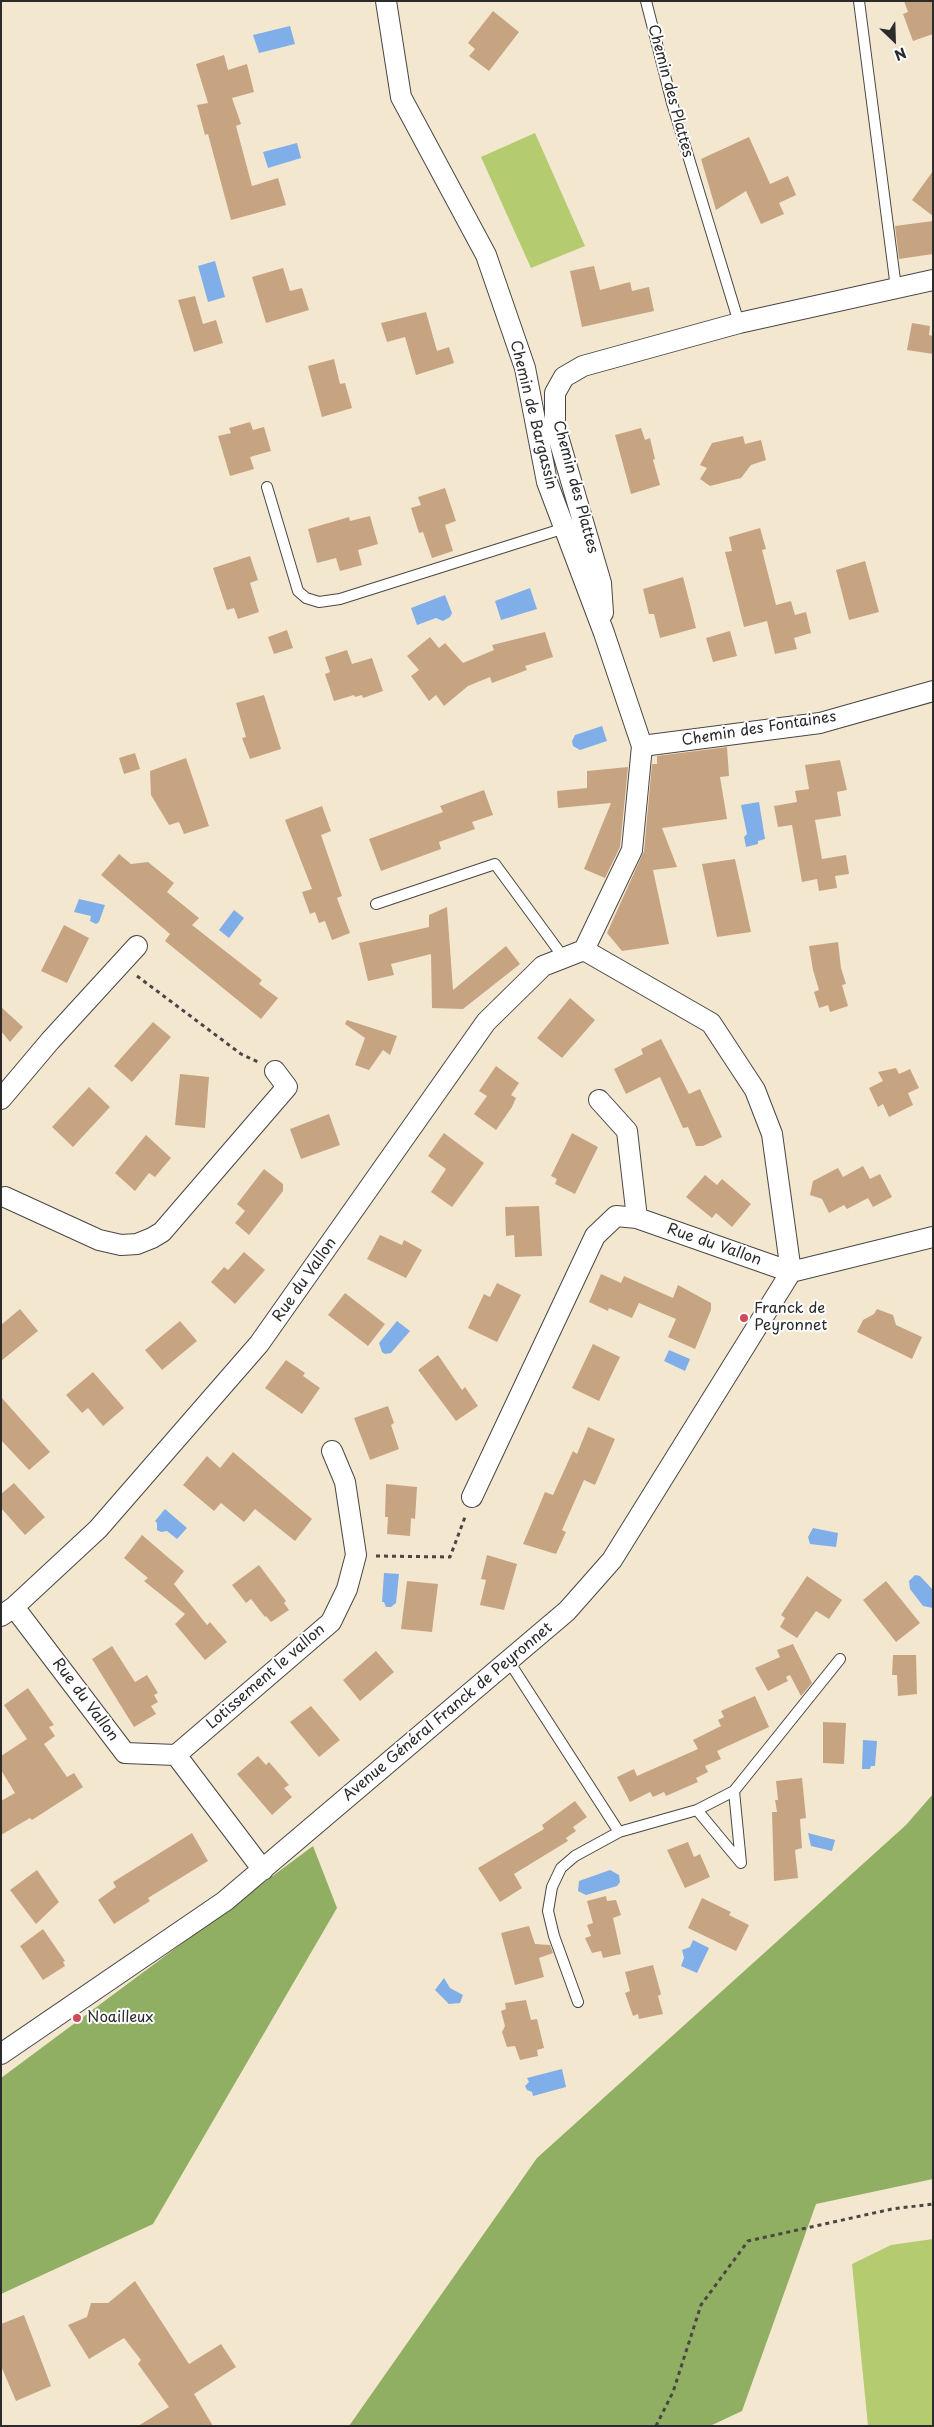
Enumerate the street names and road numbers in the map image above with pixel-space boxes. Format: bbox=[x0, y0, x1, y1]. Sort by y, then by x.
street label: Chemin des Plattes bbox=[644, 23, 696, 159]
street label: Chemin de Bargassin bbox=[506, 339, 560, 491]
street label: Chemin des Plattes bbox=[549, 419, 601, 555]
street label: Chemin des Fontaines bbox=[680, 708, 838, 750]
street label: Rue du Vallon bbox=[664, 1220, 764, 1270]
street label: Rue du Vallon bbox=[269, 1234, 341, 1326]
street label: Avenue Général Franck de Peyronnet bbox=[340, 1619, 556, 1805]
street label: Lotissement le vallon bbox=[203, 1621, 329, 1733]
street label: Rue du Vallon bbox=[48, 1655, 122, 1745]

